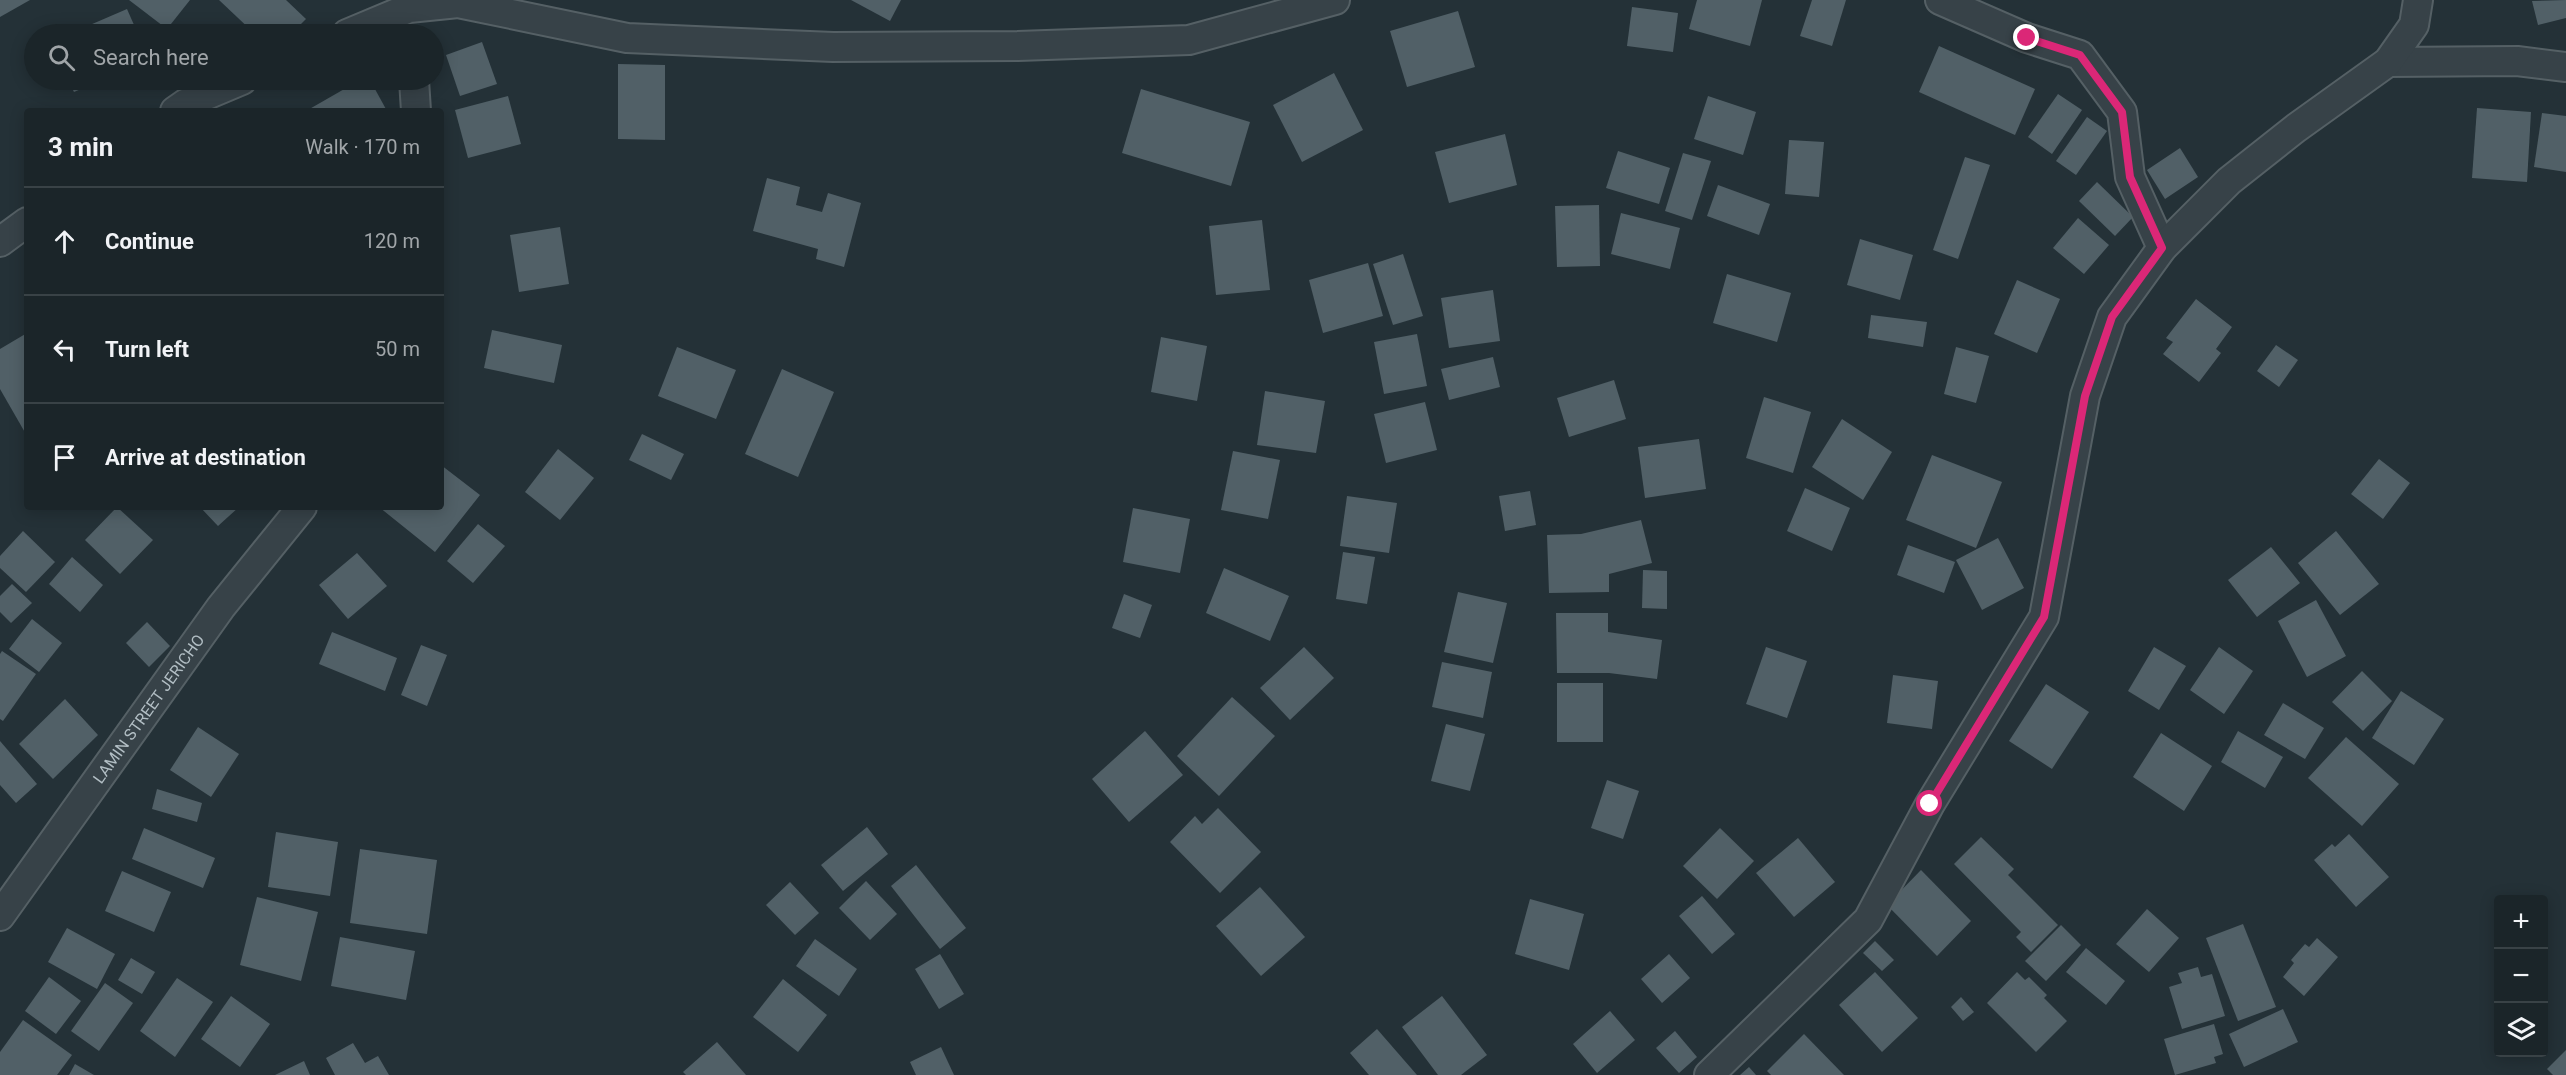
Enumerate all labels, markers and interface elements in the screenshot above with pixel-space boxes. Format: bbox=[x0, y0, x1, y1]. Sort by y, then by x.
search box bbox=[24, 24, 444, 90]
route end bbox=[2013, 24, 2039, 50]
icon: search bbox=[45, 41, 78, 74]
text: Search here bbox=[93, 45, 209, 70]
text: 3 min bbox=[48, 132, 113, 162]
text: Walk · 170 m bbox=[305, 135, 420, 159]
icon: ahead bbox=[48, 225, 81, 258]
text: Continue bbox=[105, 229, 194, 254]
text: 120 m bbox=[364, 229, 420, 253]
icon: left bbox=[48, 333, 81, 366]
text: Turn left bbox=[105, 337, 189, 362]
text: 50 m bbox=[375, 337, 420, 361]
icon: arrive bbox=[48, 441, 81, 474]
text: Arrive at destination bbox=[105, 445, 306, 470]
street label: LAMIN STREET JERICHO bbox=[89, 631, 208, 787]
route start bbox=[1916, 790, 1942, 816]
map controls bbox=[2494, 895, 2548, 1057]
button: + bbox=[2494, 895, 2548, 949]
button: − bbox=[2494, 949, 2548, 1003]
button: layers bbox=[2494, 1003, 2548, 1057]

